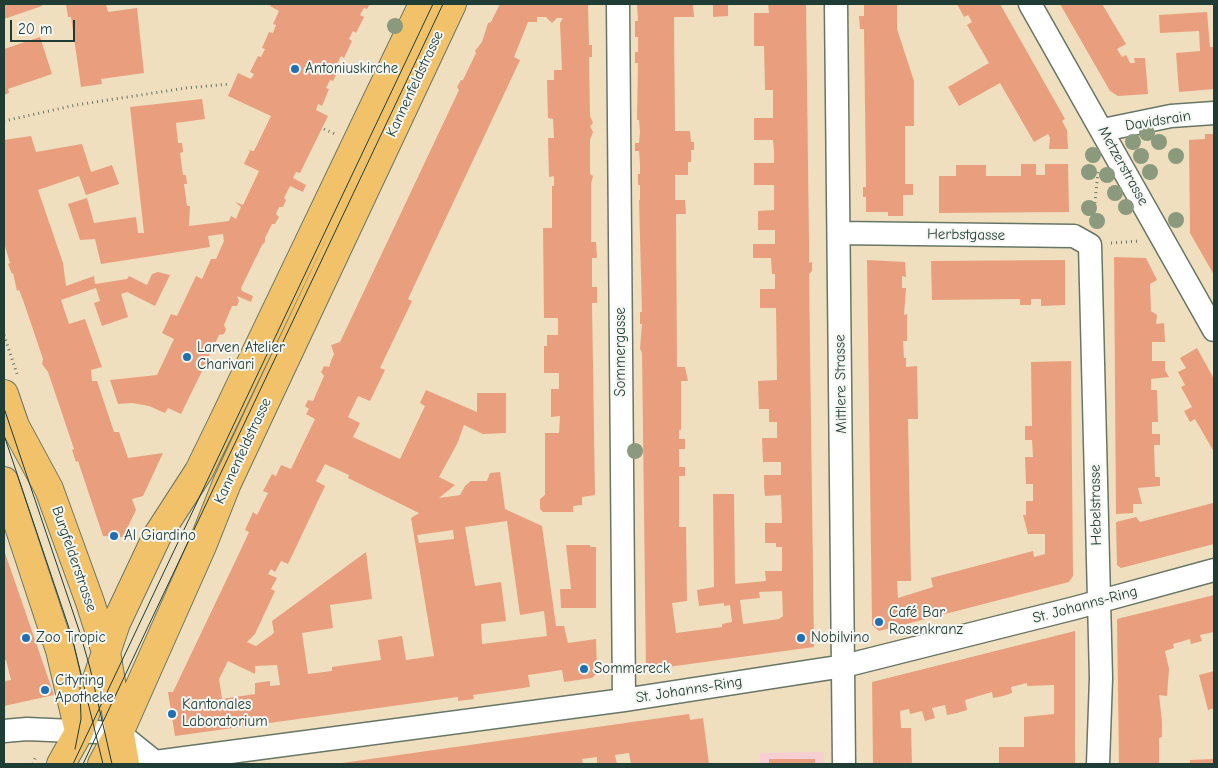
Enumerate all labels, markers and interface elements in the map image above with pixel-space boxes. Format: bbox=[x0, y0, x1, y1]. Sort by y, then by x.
scale bar bbox=[12, 10, 78, 42]
text: 20 m bbox=[18, 20, 52, 38]
street label: Kannenfeldstrasse bbox=[383, 28, 447, 140]
place label: Antoniuskirche bbox=[305, 60, 398, 78]
marker: Antoniuskirche bbox=[289, 63, 301, 75]
street label: Davidsrain bbox=[1124, 107, 1192, 135]
street label: Metzerstrasse bbox=[1094, 123, 1152, 209]
street label: Herbstgasse bbox=[927, 225, 1005, 245]
street label: Sommergasse bbox=[612, 307, 630, 397]
street label: Mittlere Strasse bbox=[831, 334, 851, 434]
place label: Larven Atelier Charivari bbox=[197, 339, 285, 374]
marker: Larven Atelier Charivari bbox=[181, 351, 193, 363]
street label: Kannenfeldstrasse bbox=[211, 395, 275, 507]
street label: Hebelstrasse bbox=[1086, 464, 1106, 546]
street label: Burgfelderstrasse bbox=[48, 504, 100, 614]
place label: Al Giardino bbox=[124, 527, 196, 545]
marker: Al Giardino bbox=[108, 530, 120, 542]
street label: St. Johanns-Ring bbox=[1031, 582, 1139, 628]
place label: Café Bar Rosenkranz bbox=[889, 604, 963, 639]
marker: Café Bar Rosenkranz bbox=[873, 616, 885, 628]
place label: Zoo Tropic bbox=[36, 629, 106, 647]
place label: Nobilvino bbox=[811, 629, 869, 647]
marker: Zoo Tropic bbox=[20, 632, 32, 644]
marker: Nobilvino bbox=[795, 632, 807, 644]
place label: Sommereck bbox=[594, 660, 670, 678]
marker: Sommereck bbox=[578, 663, 590, 675]
place label: Cityring Apotheke bbox=[55, 672, 114, 707]
street label: St. Johanns-Ring bbox=[634, 673, 744, 707]
marker: Cityring Apotheke bbox=[39, 684, 51, 696]
place label: Kantonales Laboratorium bbox=[182, 696, 268, 731]
marker: Kantonales Laboratorium bbox=[166, 708, 178, 720]

